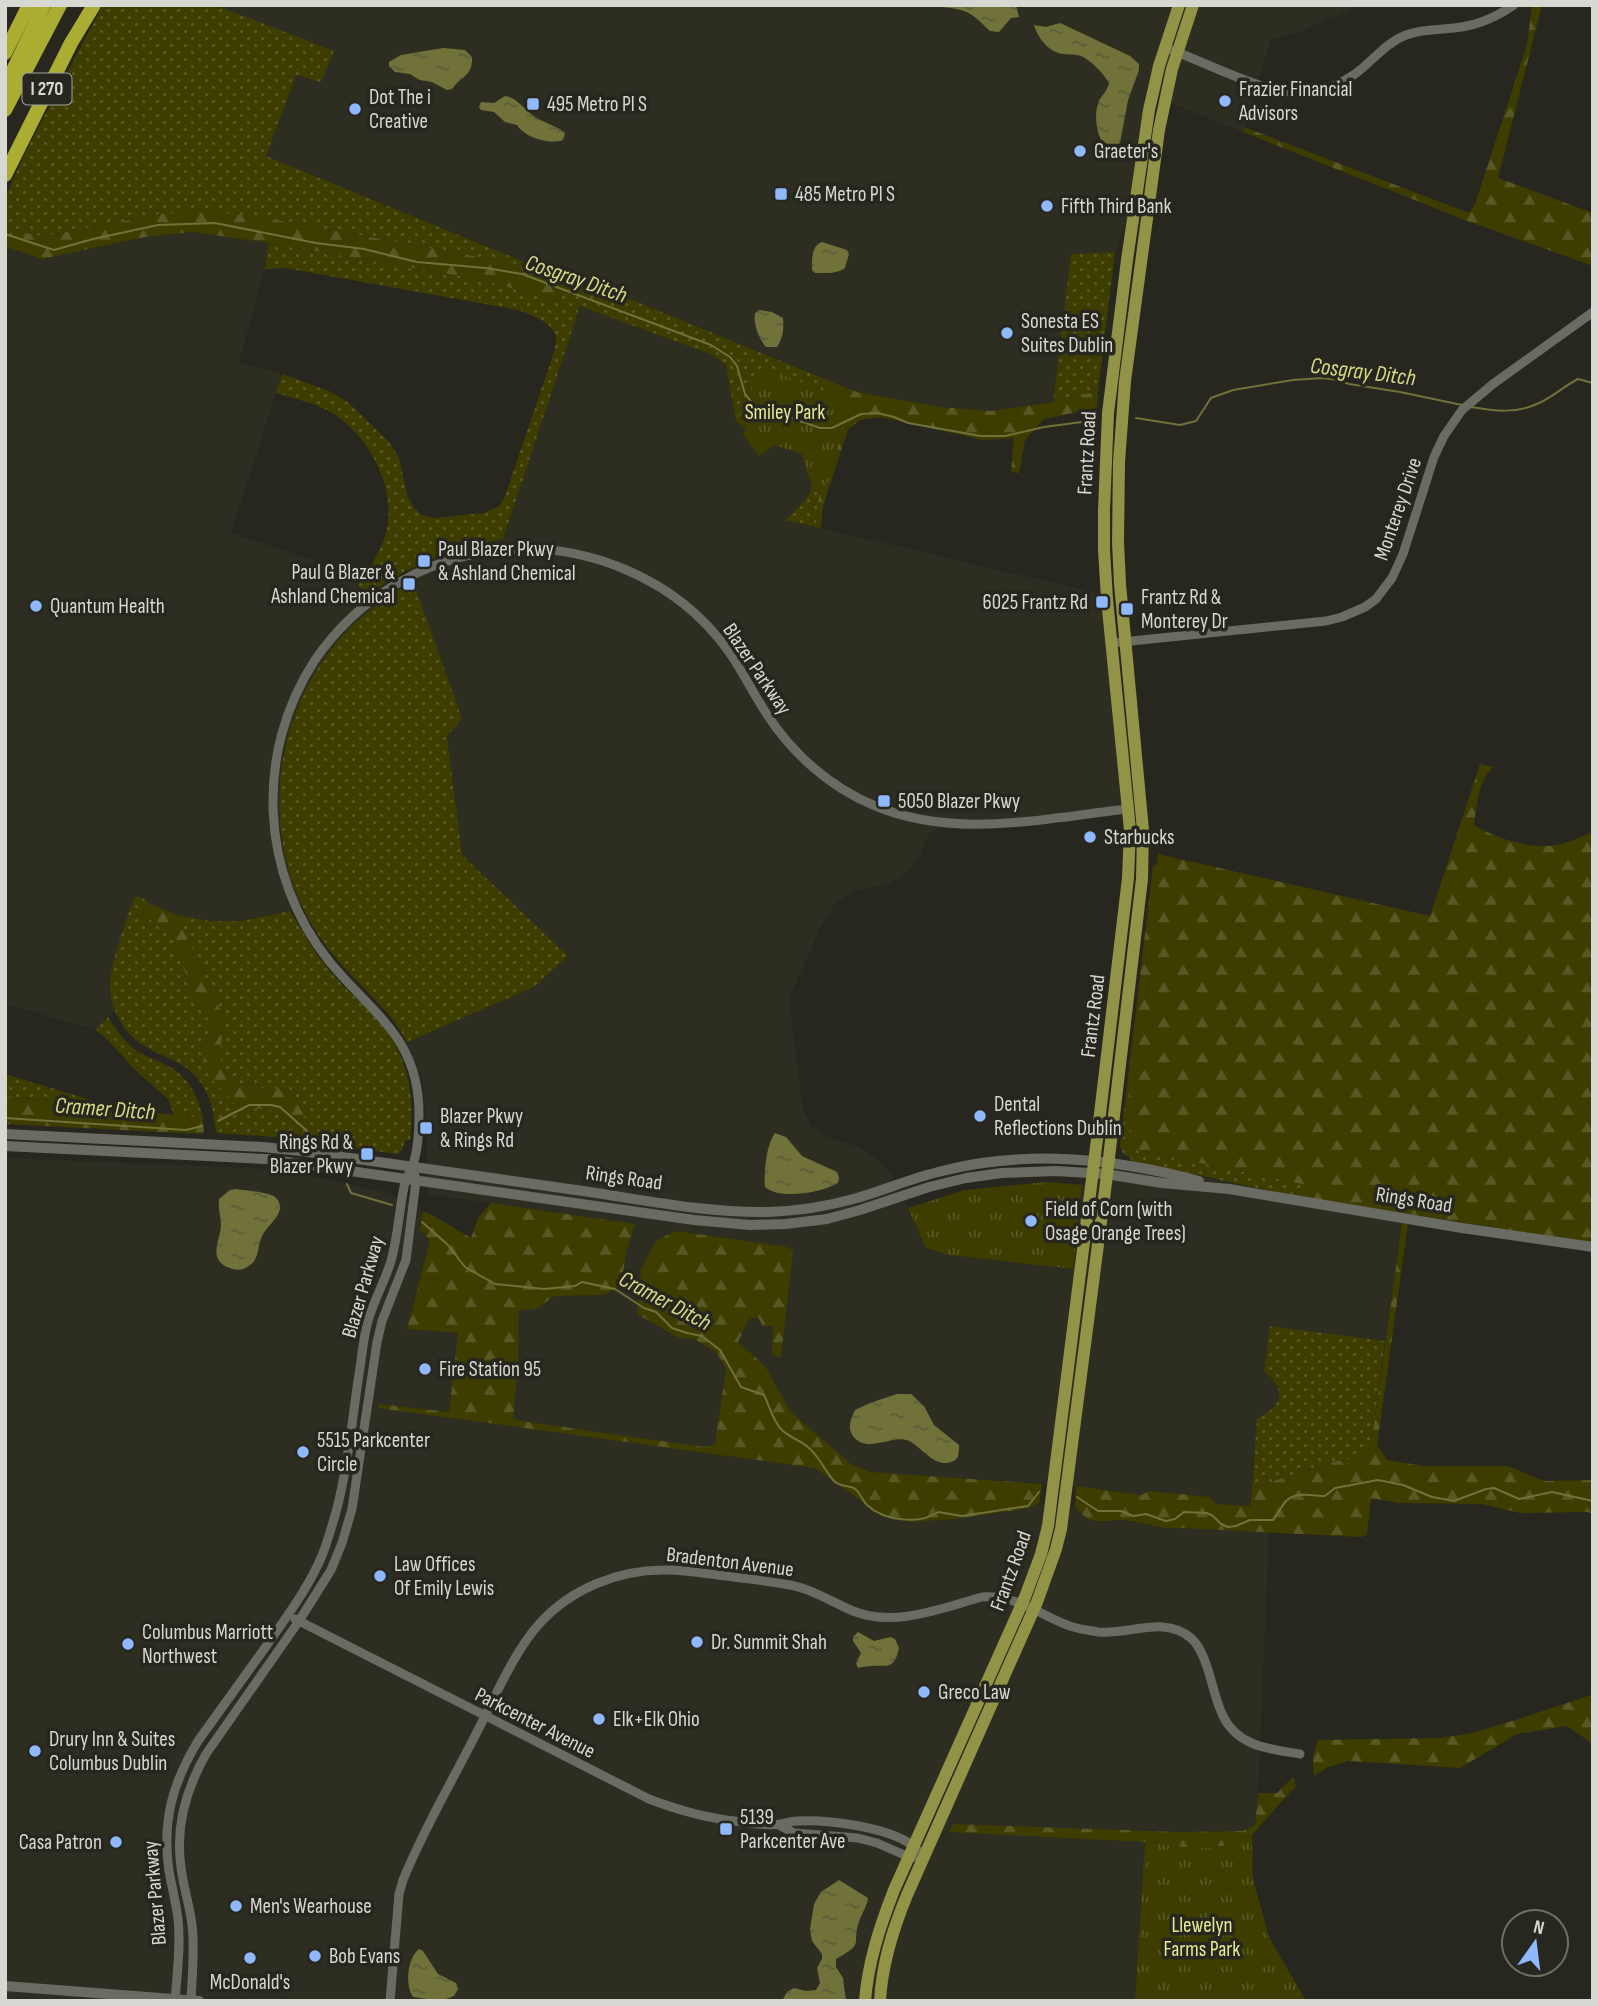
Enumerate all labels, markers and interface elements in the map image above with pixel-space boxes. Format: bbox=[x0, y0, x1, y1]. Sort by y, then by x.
road number: I 270 bbox=[22, 74, 72, 104]
place label: Frazier Financial Advisors bbox=[1238, 77, 1353, 126]
place label: Dot The i Creative bbox=[369, 85, 431, 134]
place label: 495 Metro Pl S bbox=[547, 92, 647, 117]
marker: Frazier Financial Advisors bbox=[1217, 93, 1233, 109]
marker: 495 Metro Pl S bbox=[525, 96, 541, 112]
marker: Dot The i Creative bbox=[347, 101, 363, 117]
place label: Graeter's bbox=[1094, 139, 1158, 164]
marker: Graeter's bbox=[1072, 143, 1088, 159]
place label: 485 Metro Pl S bbox=[795, 182, 895, 207]
marker: 485 Metro Pl S bbox=[773, 186, 789, 202]
place label: Fifth Third Bank bbox=[1061, 194, 1171, 219]
marker: Fifth Third Bank bbox=[1039, 198, 1055, 214]
water label: Cosgray Ditch bbox=[521, 249, 631, 310]
place label: Sonesta ES Suites Dublin bbox=[1021, 309, 1113, 358]
marker: Sonesta ES Suites Dublin bbox=[999, 325, 1015, 341]
water label: Cosgray Ditch bbox=[1309, 352, 1418, 392]
park label: Smiley Park bbox=[745, 400, 825, 425]
street label: Frantz Road bbox=[1072, 411, 1102, 495]
street label: Monterey Drive bbox=[1369, 454, 1427, 564]
place label: Paul Blazer Pkwy & Ashland Chemical bbox=[438, 537, 576, 586]
marker: Paul Blazer Pkwy & Ashland Chemical bbox=[416, 553, 432, 569]
place label: Paul G Blazer & Ashland Chemical bbox=[270, 560, 395, 609]
marker: Paul G Blazer & Ashland Chemical bbox=[401, 576, 417, 592]
place label: Frantz Rd & Monterey Dr bbox=[1141, 585, 1228, 634]
place label: 6025 Frantz Rd bbox=[983, 590, 1088, 615]
place label: Quantum Health bbox=[50, 594, 165, 619]
marker: 6025 Frantz Rd bbox=[1094, 594, 1110, 610]
marker: Quantum Health bbox=[28, 598, 44, 614]
marker: Frantz Rd & Monterey Dr bbox=[1119, 601, 1135, 617]
street label: Blazer Parkway bbox=[717, 619, 797, 719]
place label: 5050 Blazer Pkwy bbox=[898, 789, 1020, 814]
marker: 5050 Blazer Pkwy bbox=[876, 793, 892, 809]
place label: Starbucks bbox=[1104, 825, 1175, 850]
marker: Starbucks bbox=[1082, 829, 1098, 845]
street label: Frantz Road bbox=[1076, 973, 1110, 1059]
water label: Cramer Ditch bbox=[54, 1092, 156, 1126]
place label: Dental Reflections Dublin bbox=[994, 1092, 1122, 1141]
place label: Blazer Pkwy & Rings Rd bbox=[440, 1104, 523, 1153]
marker: Dental Reflections Dublin bbox=[972, 1108, 988, 1124]
marker: Blazer Pkwy & Rings Rd bbox=[418, 1120, 434, 1136]
place label: Rings Rd & Blazer Pkwy bbox=[270, 1130, 353, 1179]
marker: Rings Rd & Blazer Pkwy bbox=[359, 1146, 375, 1162]
street label: Rings Road bbox=[584, 1160, 664, 1196]
street label: Rings Road bbox=[1374, 1182, 1454, 1218]
place label: Field of Corn (with Osage Orange Trees) bbox=[1045, 1197, 1186, 1246]
marker: Field of Corn (with Osage Orange Trees) bbox=[1023, 1213, 1039, 1229]
street label: Blazer Parkway bbox=[337, 1233, 389, 1341]
water label: Cramer Ditch bbox=[614, 1265, 716, 1337]
place label: Fire Station 95 bbox=[439, 1357, 541, 1382]
marker: Fire Station 95 bbox=[417, 1361, 433, 1377]
place label: 5515 Parkcenter Circle bbox=[317, 1428, 430, 1477]
marker: 5515 Parkcenter Circle bbox=[295, 1444, 311, 1460]
street label: Frantz Road bbox=[985, 1528, 1037, 1614]
street label: Bradenton Avenue bbox=[665, 1542, 795, 1582]
place label: Law Offices Of Emily Lewis bbox=[394, 1552, 494, 1601]
marker: Law Offices Of Emily Lewis bbox=[372, 1568, 388, 1584]
place label: Columbus Marriott Northwest bbox=[142, 1620, 273, 1669]
place label: Dr. Summit Shah bbox=[711, 1630, 827, 1655]
marker: Dr. Summit Shah bbox=[689, 1634, 705, 1650]
marker: Columbus Marriott Northwest bbox=[120, 1636, 136, 1652]
place label: Greco Law bbox=[938, 1680, 1011, 1705]
street label: Parkcenter Avenue bbox=[471, 1682, 599, 1764]
marker: Greco Law bbox=[916, 1684, 932, 1700]
place label: Elk+Elk Ohio bbox=[613, 1707, 700, 1732]
marker: Elk+Elk Ohio bbox=[591, 1711, 607, 1727]
place label: Drury Inn & Suites Columbus Dublin bbox=[49, 1727, 175, 1776]
marker: Drury Inn & Suites Columbus Dublin bbox=[27, 1743, 43, 1759]
place label: 5139 Parkcenter Ave bbox=[740, 1805, 845, 1854]
marker: 5139 Parkcenter Ave bbox=[718, 1821, 734, 1837]
place label: Casa Patron bbox=[19, 1830, 102, 1855]
marker: Casa Patron bbox=[108, 1834, 124, 1850]
street label: Blazer Parkway bbox=[138, 1840, 172, 1946]
place label: Men's Wearhouse bbox=[250, 1894, 372, 1919]
marker: Men's Wearhouse bbox=[228, 1898, 244, 1914]
north arrow bbox=[1500, 1908, 1570, 1978]
park label: Llewelyn Farms Park bbox=[1164, 1913, 1240, 1962]
text: N bbox=[1531, 1916, 1546, 1940]
place label: Bob Evans bbox=[329, 1944, 400, 1969]
marker: Bob Evans bbox=[307, 1948, 323, 1964]
marker: McDonald's bbox=[242, 1950, 258, 1966]
place label: McDonald's bbox=[210, 1970, 290, 1995]

